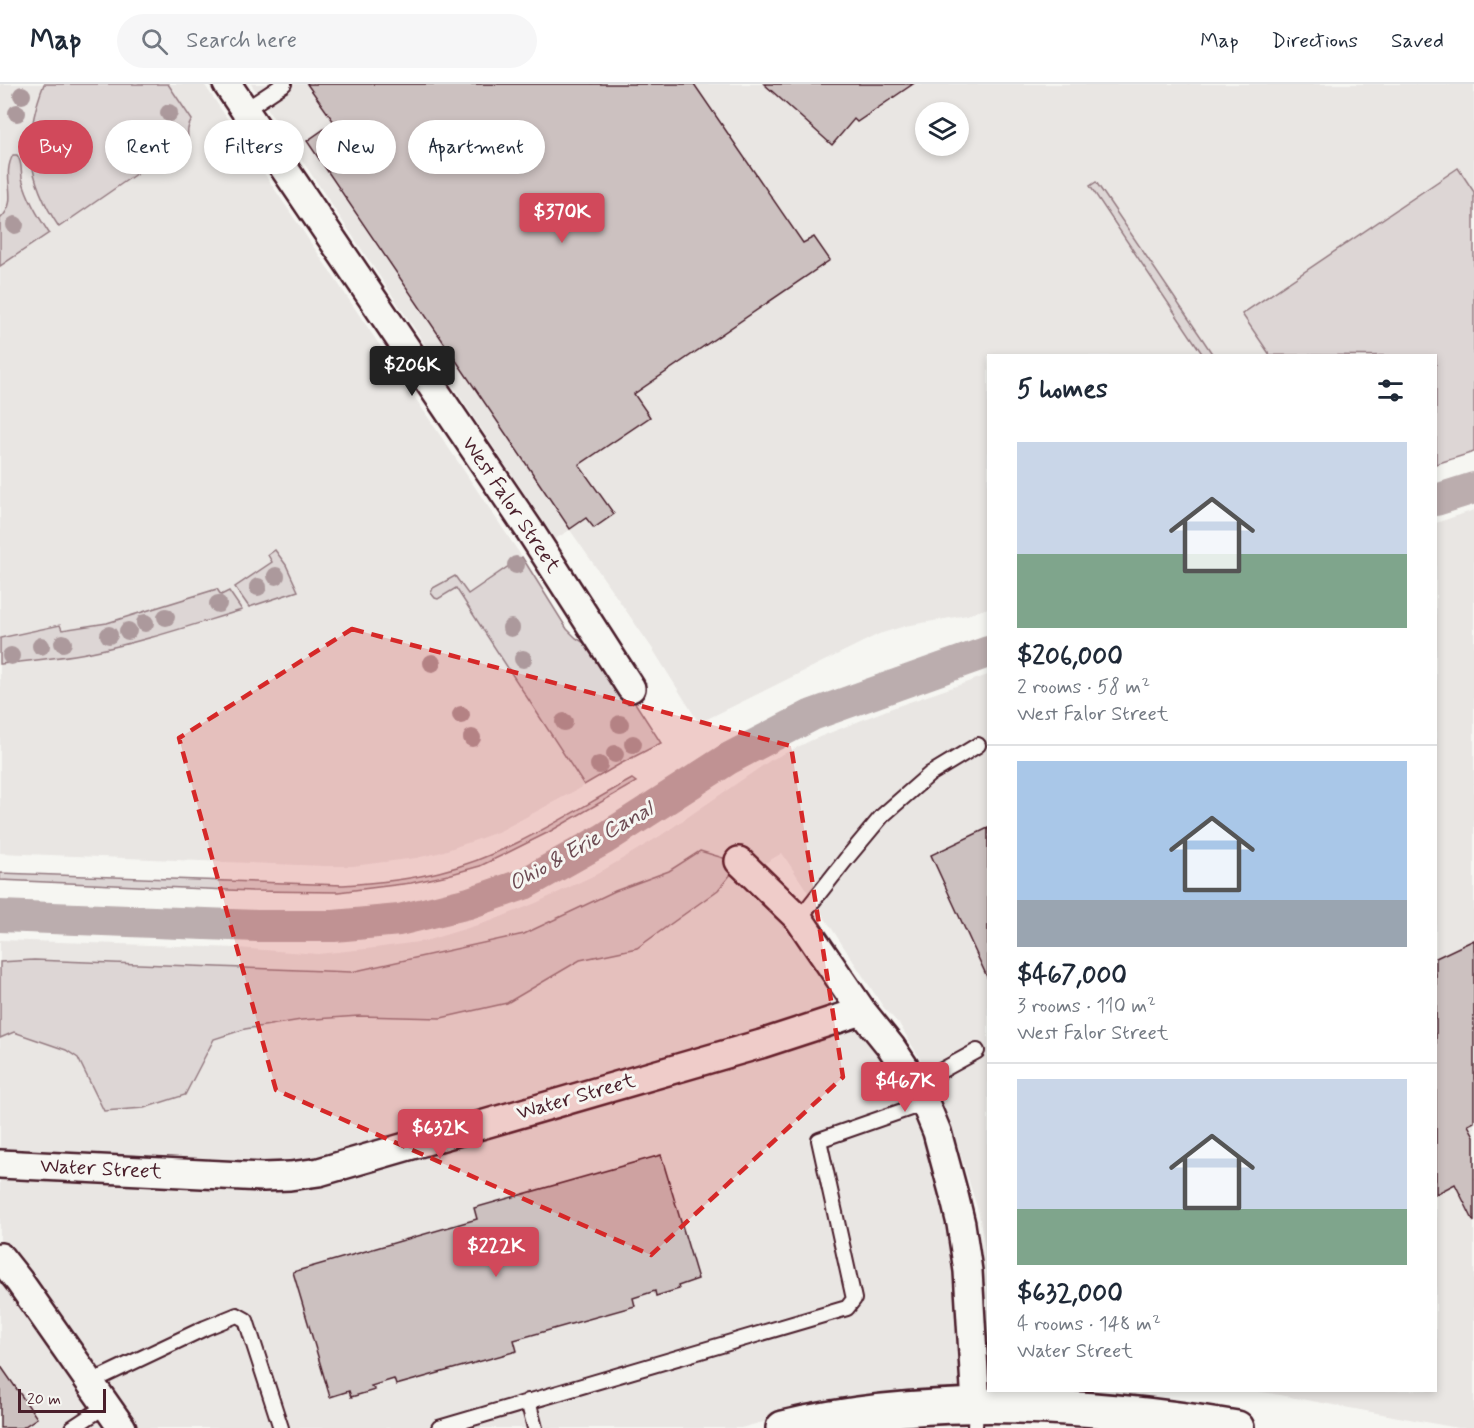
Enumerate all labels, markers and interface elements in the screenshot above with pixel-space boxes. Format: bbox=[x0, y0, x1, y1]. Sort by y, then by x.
search box bbox=[117, 14, 537, 68]
text: Map bbox=[30, 23, 81, 60]
icon: search bbox=[138, 25, 171, 58]
text: Search here bbox=[186, 27, 297, 55]
text: Map bbox=[1200, 27, 1239, 55]
text: Directions bbox=[1272, 27, 1358, 55]
text: Saved bbox=[1391, 27, 1444, 55]
map controls bbox=[915, 102, 969, 156]
button: layers bbox=[915, 102, 969, 156]
chip: Buy bbox=[18, 120, 93, 174]
chip: Rent bbox=[105, 120, 192, 174]
chip: Filters bbox=[204, 120, 304, 174]
chip: New bbox=[316, 120, 396, 174]
chip: Apartment bbox=[408, 120, 545, 174]
pin: $370K bbox=[520, 193, 604, 244]
text: $370K bbox=[534, 199, 591, 226]
pin: $206K bbox=[370, 346, 454, 397]
text: $206K bbox=[384, 352, 440, 379]
text: 5 homes bbox=[1017, 373, 1108, 407]
icon: filters bbox=[1374, 374, 1407, 407]
street label: West Falor Street bbox=[455, 431, 567, 579]
icon: home bbox=[1158, 481, 1266, 589]
text: $206,000 bbox=[1017, 640, 1123, 674]
text: 2 rooms · 58 m² bbox=[1017, 674, 1150, 701]
text: West Falor Street bbox=[1017, 701, 1169, 728]
water label: Ohio & Erie Canal bbox=[504, 795, 660, 898]
icon: home bbox=[1158, 800, 1266, 908]
text: $467,000 bbox=[1017, 959, 1127, 993]
text: 3 rooms · 110 m² bbox=[1017, 993, 1156, 1020]
text: West Falor Street bbox=[1017, 1020, 1169, 1047]
pin: $467K bbox=[863, 1062, 947, 1113]
street label: Water Street bbox=[514, 1067, 639, 1127]
text: $467K bbox=[875, 1068, 935, 1095]
pin: $632K bbox=[398, 1109, 482, 1160]
text: $632K bbox=[412, 1115, 468, 1142]
icon: home bbox=[1158, 1118, 1266, 1226]
street label: Water Street bbox=[39, 1152, 163, 1186]
pin: $222K bbox=[454, 1227, 538, 1278]
text: $222K bbox=[467, 1233, 525, 1260]
text: $632,000 bbox=[1017, 1277, 1123, 1311]
text: 4 rooms · 148 m² bbox=[1017, 1311, 1161, 1338]
text: Water Street bbox=[1017, 1338, 1133, 1365]
scale bar bbox=[18, 1386, 106, 1414]
text: 20 m bbox=[27, 1389, 61, 1410]

